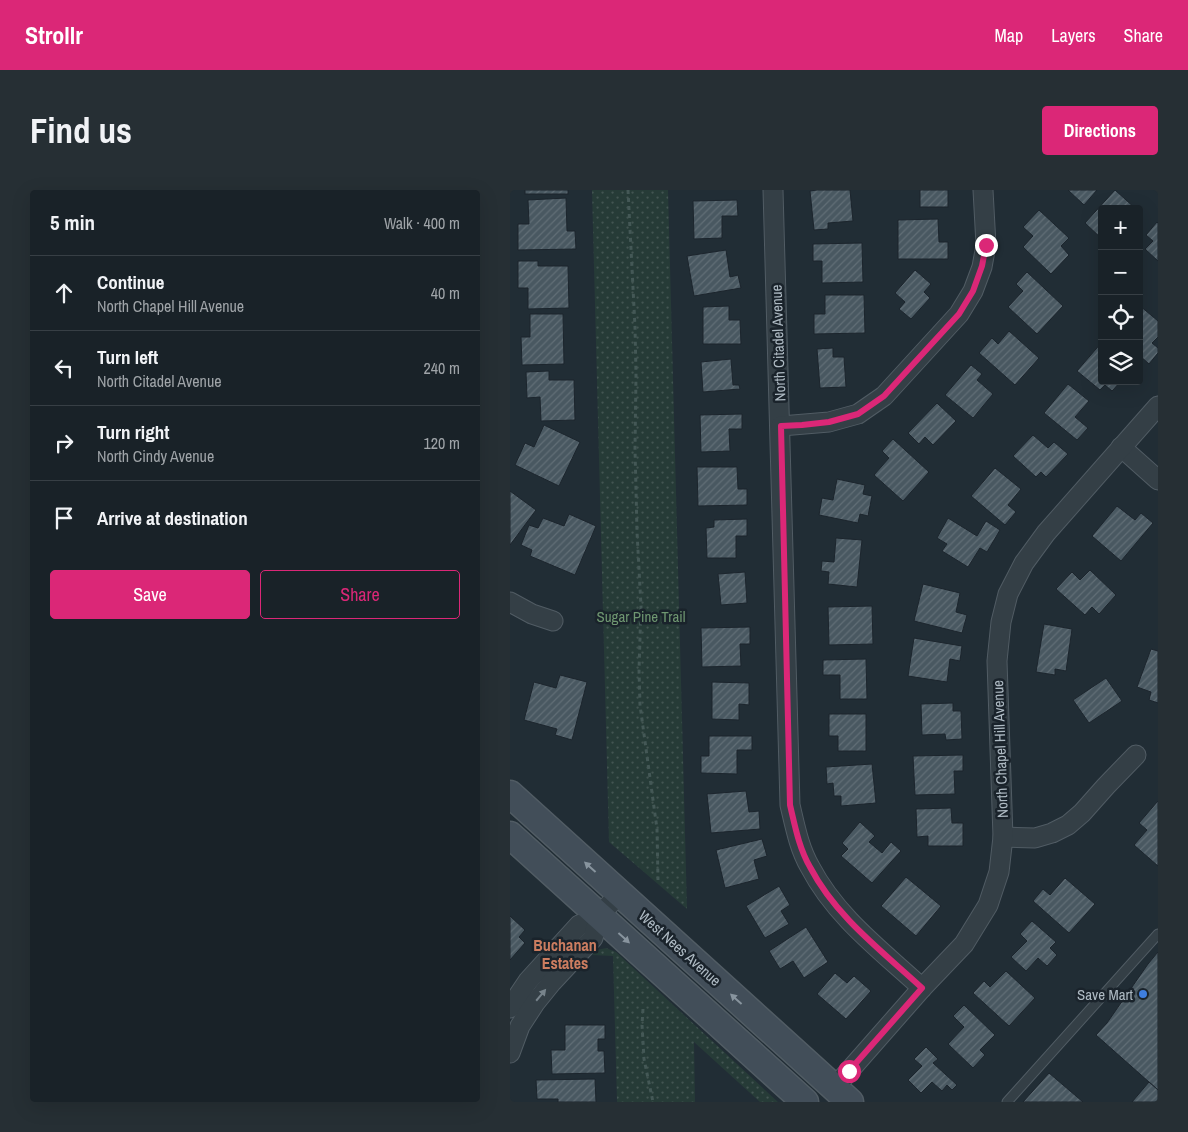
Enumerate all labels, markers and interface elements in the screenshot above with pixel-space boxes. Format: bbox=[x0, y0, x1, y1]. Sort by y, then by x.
text: Strollr bbox=[25, 19, 83, 51]
text: Map bbox=[995, 23, 1023, 48]
text: Layers bbox=[1051, 23, 1096, 48]
text: Share bbox=[1124, 23, 1163, 48]
button: Directions bbox=[1042, 106, 1158, 155]
text: Find us bbox=[30, 107, 132, 154]
map controls bbox=[1098, 205, 1143, 385]
button: + bbox=[1098, 205, 1143, 250]
text: 5 min bbox=[50, 208, 95, 237]
text: Walk · 400 m bbox=[384, 212, 460, 234]
route end bbox=[975, 234, 998, 257]
button: − bbox=[1098, 250, 1143, 295]
text: Continue bbox=[97, 269, 165, 295]
icon: ahead bbox=[50, 279, 78, 307]
text: 40 m bbox=[431, 282, 460, 304]
street label: North Citadel Avenue bbox=[765, 284, 791, 402]
text: North Chapel Hill Avenue bbox=[97, 295, 244, 317]
button: locate bbox=[1098, 295, 1143, 340]
button: layers bbox=[1098, 340, 1143, 385]
text: Turn left bbox=[97, 344, 158, 370]
icon: left bbox=[50, 354, 78, 382]
text: 240 m bbox=[424, 357, 460, 379]
text: North Citadel Avenue bbox=[97, 370, 222, 392]
text: Turn right bbox=[97, 419, 169, 445]
icon: right bbox=[50, 429, 78, 457]
text: 120 m bbox=[424, 432, 460, 454]
text: North Cindy Avenue bbox=[97, 445, 214, 467]
icon: arrive bbox=[50, 504, 78, 532]
text: Arrive at destination bbox=[97, 505, 248, 531]
button: Save bbox=[50, 570, 250, 619]
button: Share bbox=[260, 570, 460, 619]
park label: Sugar Pine Trail bbox=[597, 606, 685, 627]
street label: North Chapel Hill Avenue bbox=[987, 680, 1013, 818]
one-way arrow bbox=[584, 861, 596, 873]
street label: West Nees Avenue bbox=[634, 905, 726, 991]
one-way arrow bbox=[618, 933, 631, 944]
district label: Buchanan Estates bbox=[533, 934, 597, 974]
place label: Save Mart bbox=[1077, 984, 1134, 1005]
marker: Save Mart bbox=[1137, 988, 1149, 1000]
one-way arrow bbox=[536, 989, 547, 1002]
one-way arrow bbox=[731, 993, 743, 1005]
route start bbox=[838, 1060, 861, 1083]

